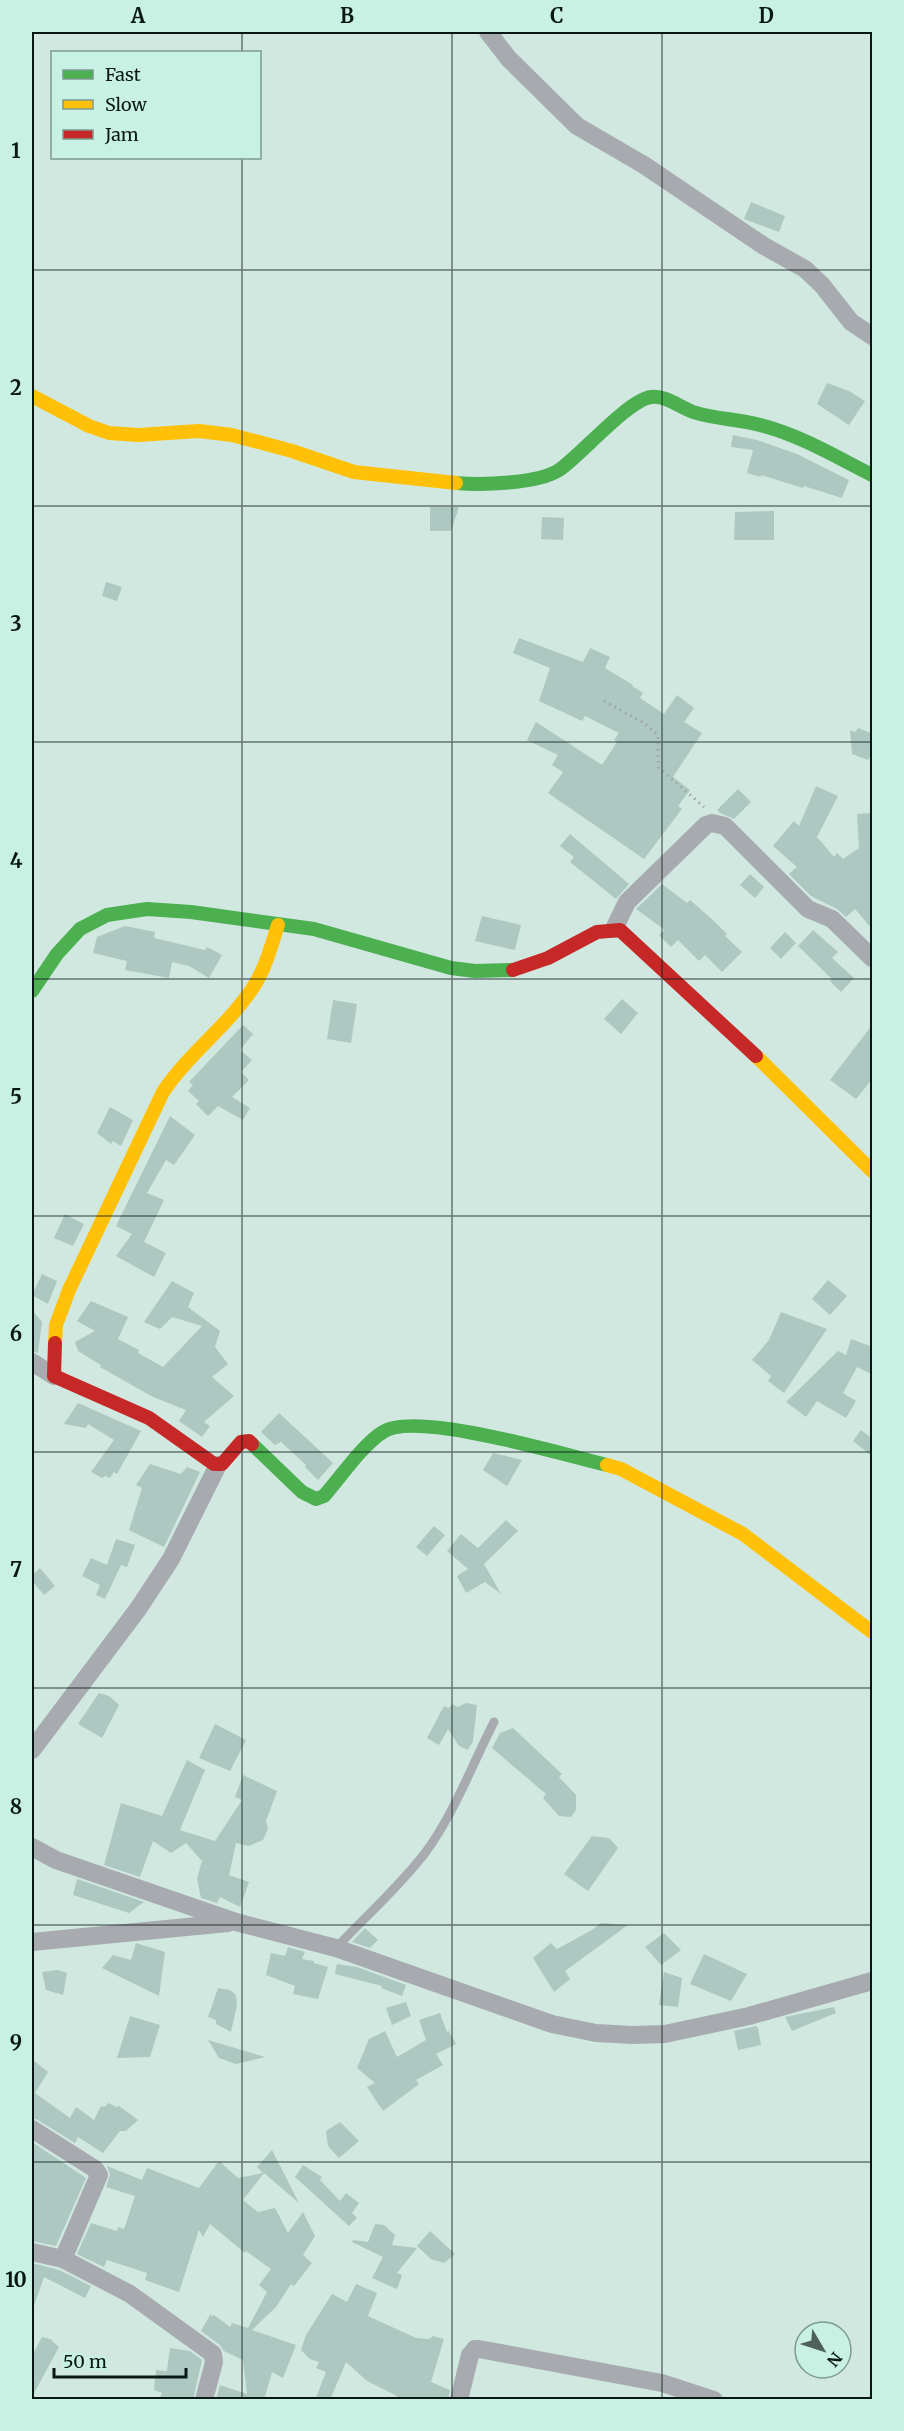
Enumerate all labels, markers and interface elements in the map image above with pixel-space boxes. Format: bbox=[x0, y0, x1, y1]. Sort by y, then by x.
text: A bbox=[130, 3, 146, 28]
text: B bbox=[340, 3, 354, 28]
text: C bbox=[550, 3, 564, 28]
text: D bbox=[758, 3, 774, 28]
legend bbox=[51, 51, 261, 159]
text: Fast bbox=[105, 63, 141, 86]
text: Slow bbox=[105, 93, 148, 116]
text: Jam bbox=[104, 123, 139, 146]
text: 1 bbox=[11, 138, 21, 163]
text: 2 bbox=[10, 375, 22, 400]
text: 3 bbox=[10, 611, 22, 636]
text: 4 bbox=[10, 848, 23, 873]
text: 5 bbox=[10, 1084, 22, 1109]
text: 6 bbox=[10, 1321, 22, 1346]
text: 7 bbox=[10, 1557, 22, 1582]
text: 8 bbox=[10, 1794, 22, 1819]
text: 9 bbox=[10, 2030, 22, 2055]
text: 10 bbox=[5, 2267, 27, 2292]
north arrow bbox=[793, 2320, 853, 2380]
scale bar bbox=[54, 2341, 186, 2379]
text: N bbox=[823, 2348, 846, 2371]
text: 50 m bbox=[63, 2350, 107, 2373]

